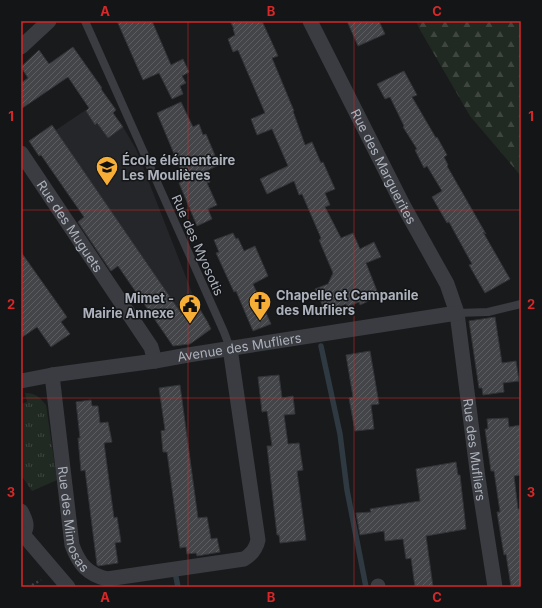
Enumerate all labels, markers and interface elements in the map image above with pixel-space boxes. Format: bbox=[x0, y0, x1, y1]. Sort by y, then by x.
text: A bbox=[100, 3, 110, 19]
text: B bbox=[267, 3, 276, 19]
text: C bbox=[432, 3, 442, 19]
street label: Rue des Marguerites bbox=[348, 106, 420, 227]
text: 1 bbox=[8, 108, 14, 124]
text: 1 bbox=[528, 108, 534, 124]
place label: École élémentaire Les Moulières bbox=[122, 152, 235, 183]
school or university icon: École élémentaire Les Moulières bbox=[94, 154, 120, 187]
street label: Rue des Muguets bbox=[34, 177, 107, 275]
street label: Rue des Myosotis bbox=[169, 192, 228, 298]
place label: Chapelle et Campanile des Mufliers bbox=[276, 287, 419, 318]
church icon: Chapelle et Campanile des Mufliers bbox=[247, 289, 273, 322]
place label: Mimet - Mairie Annexe bbox=[83, 290, 174, 321]
public building icon: Mimet - Mairie Annexe bbox=[177, 292, 203, 325]
text: 2 bbox=[7, 296, 15, 312]
text: 2 bbox=[527, 296, 535, 312]
street label: Avenue des Mufliers bbox=[176, 329, 303, 365]
street label: Rue des Mufliers bbox=[460, 397, 489, 502]
street label: Rue des Mimosas bbox=[55, 465, 93, 575]
text: 3 bbox=[7, 484, 15, 500]
text: 3 bbox=[527, 484, 535, 500]
text: A bbox=[100, 589, 110, 605]
text: B bbox=[267, 589, 276, 605]
text: C bbox=[432, 589, 442, 605]

